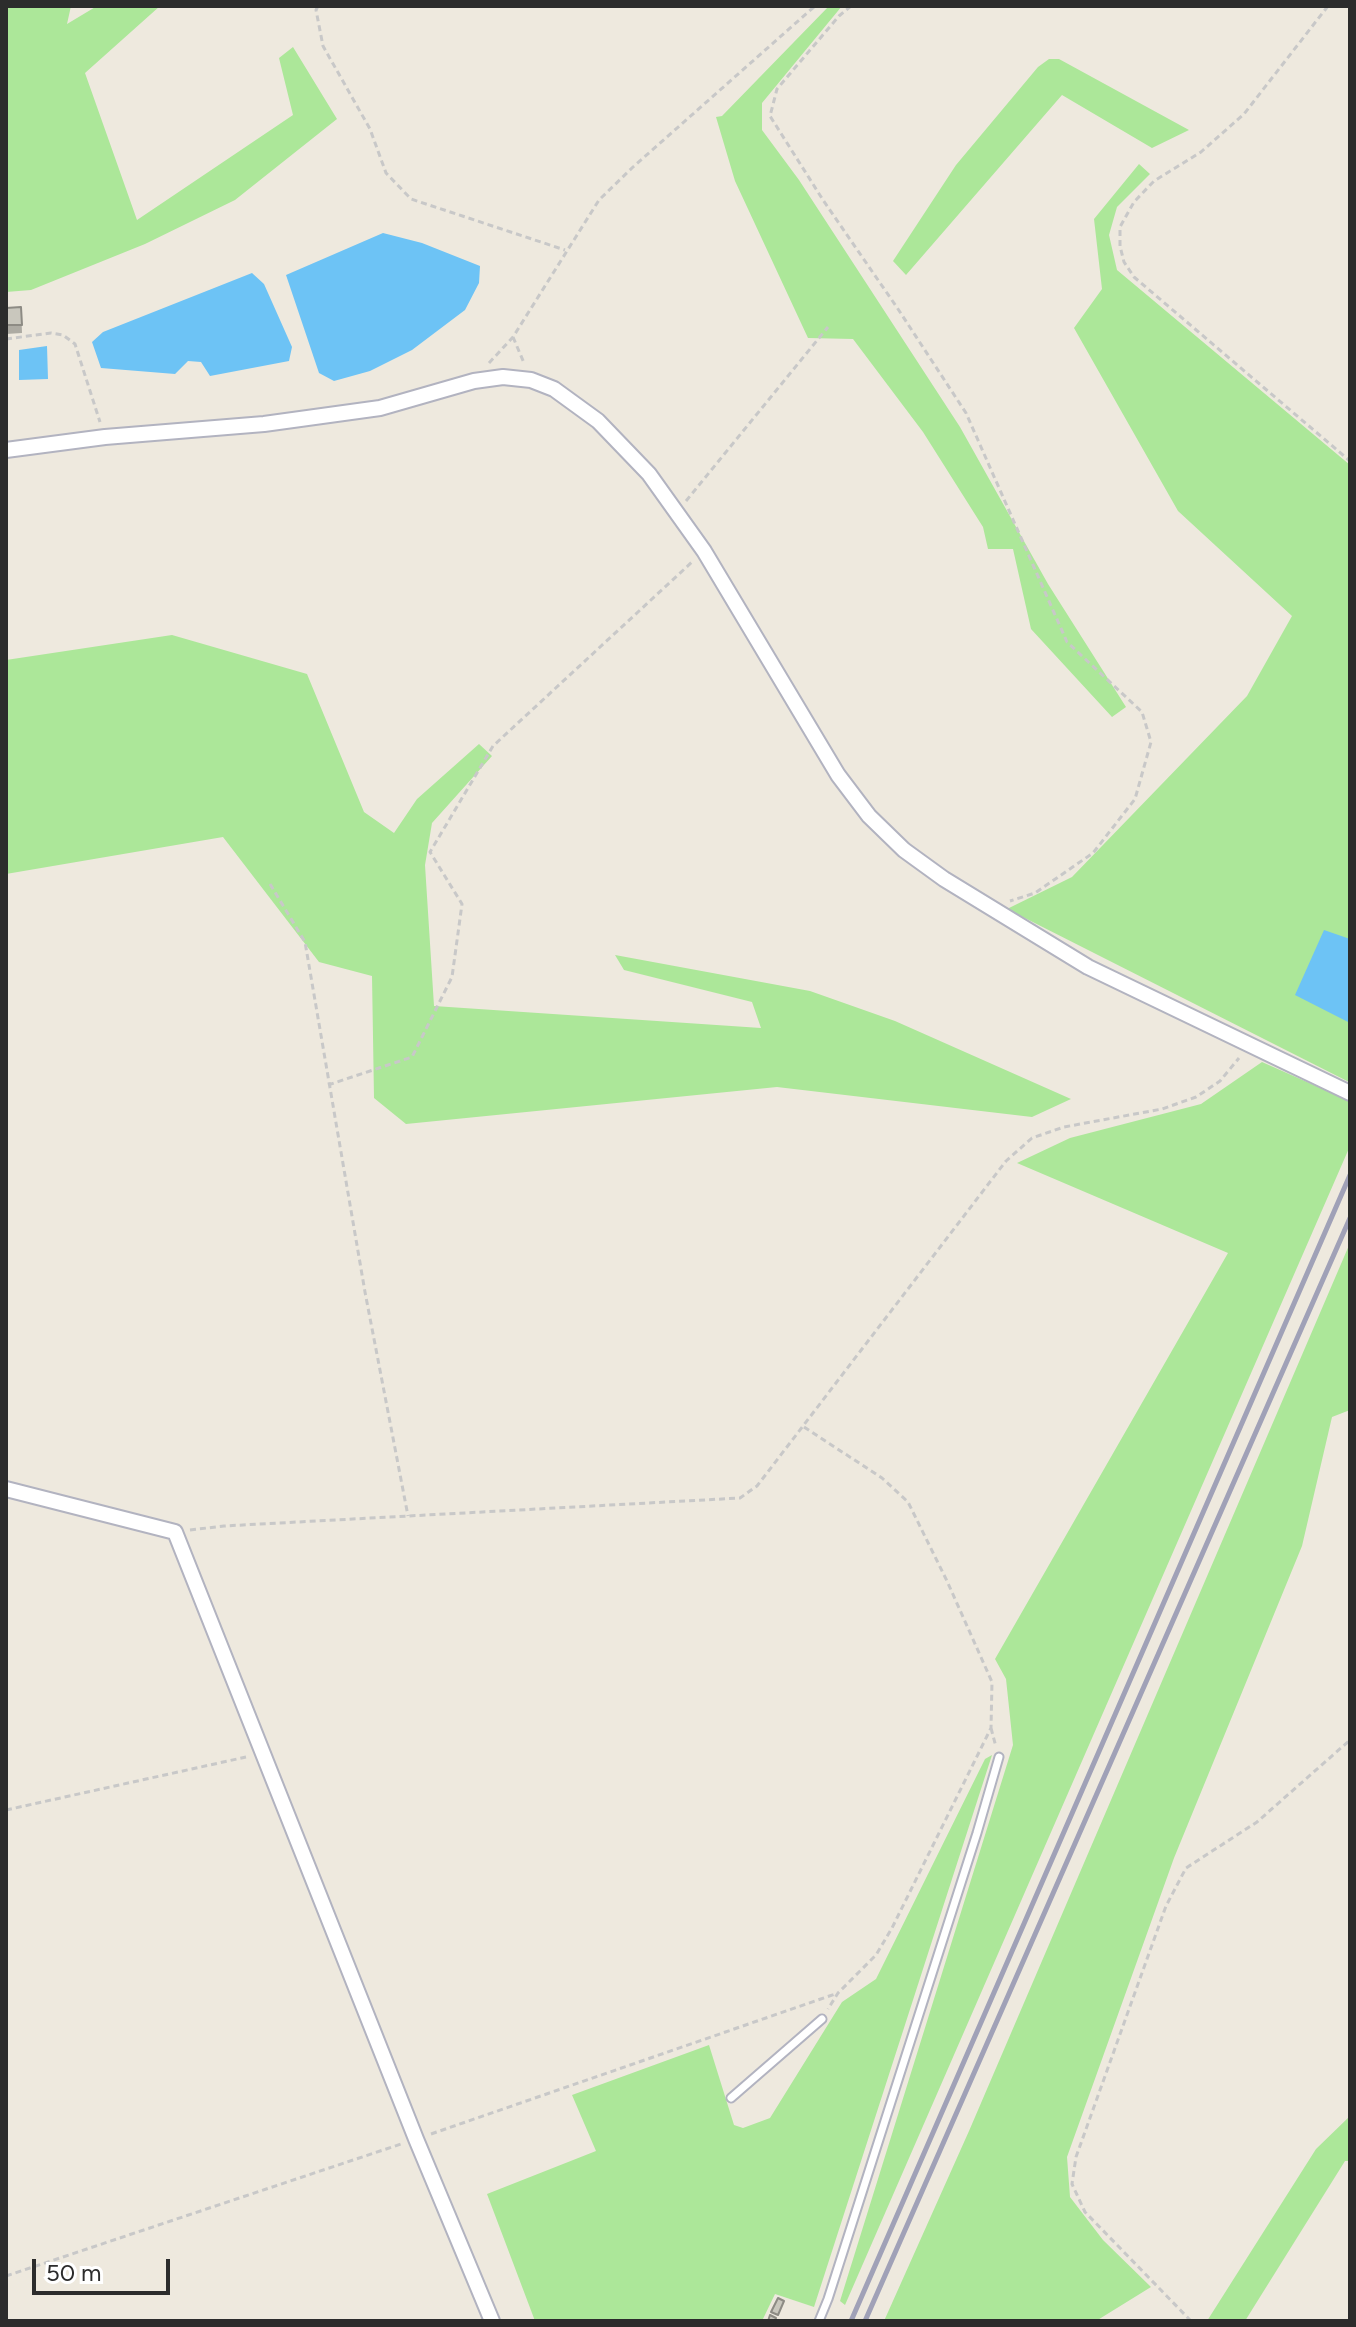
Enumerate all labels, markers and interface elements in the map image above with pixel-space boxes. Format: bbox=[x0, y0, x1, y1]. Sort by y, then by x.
scale bar bbox=[36, 2243, 174, 2293]
text: 50 m bbox=[46, 2258, 102, 2287]

